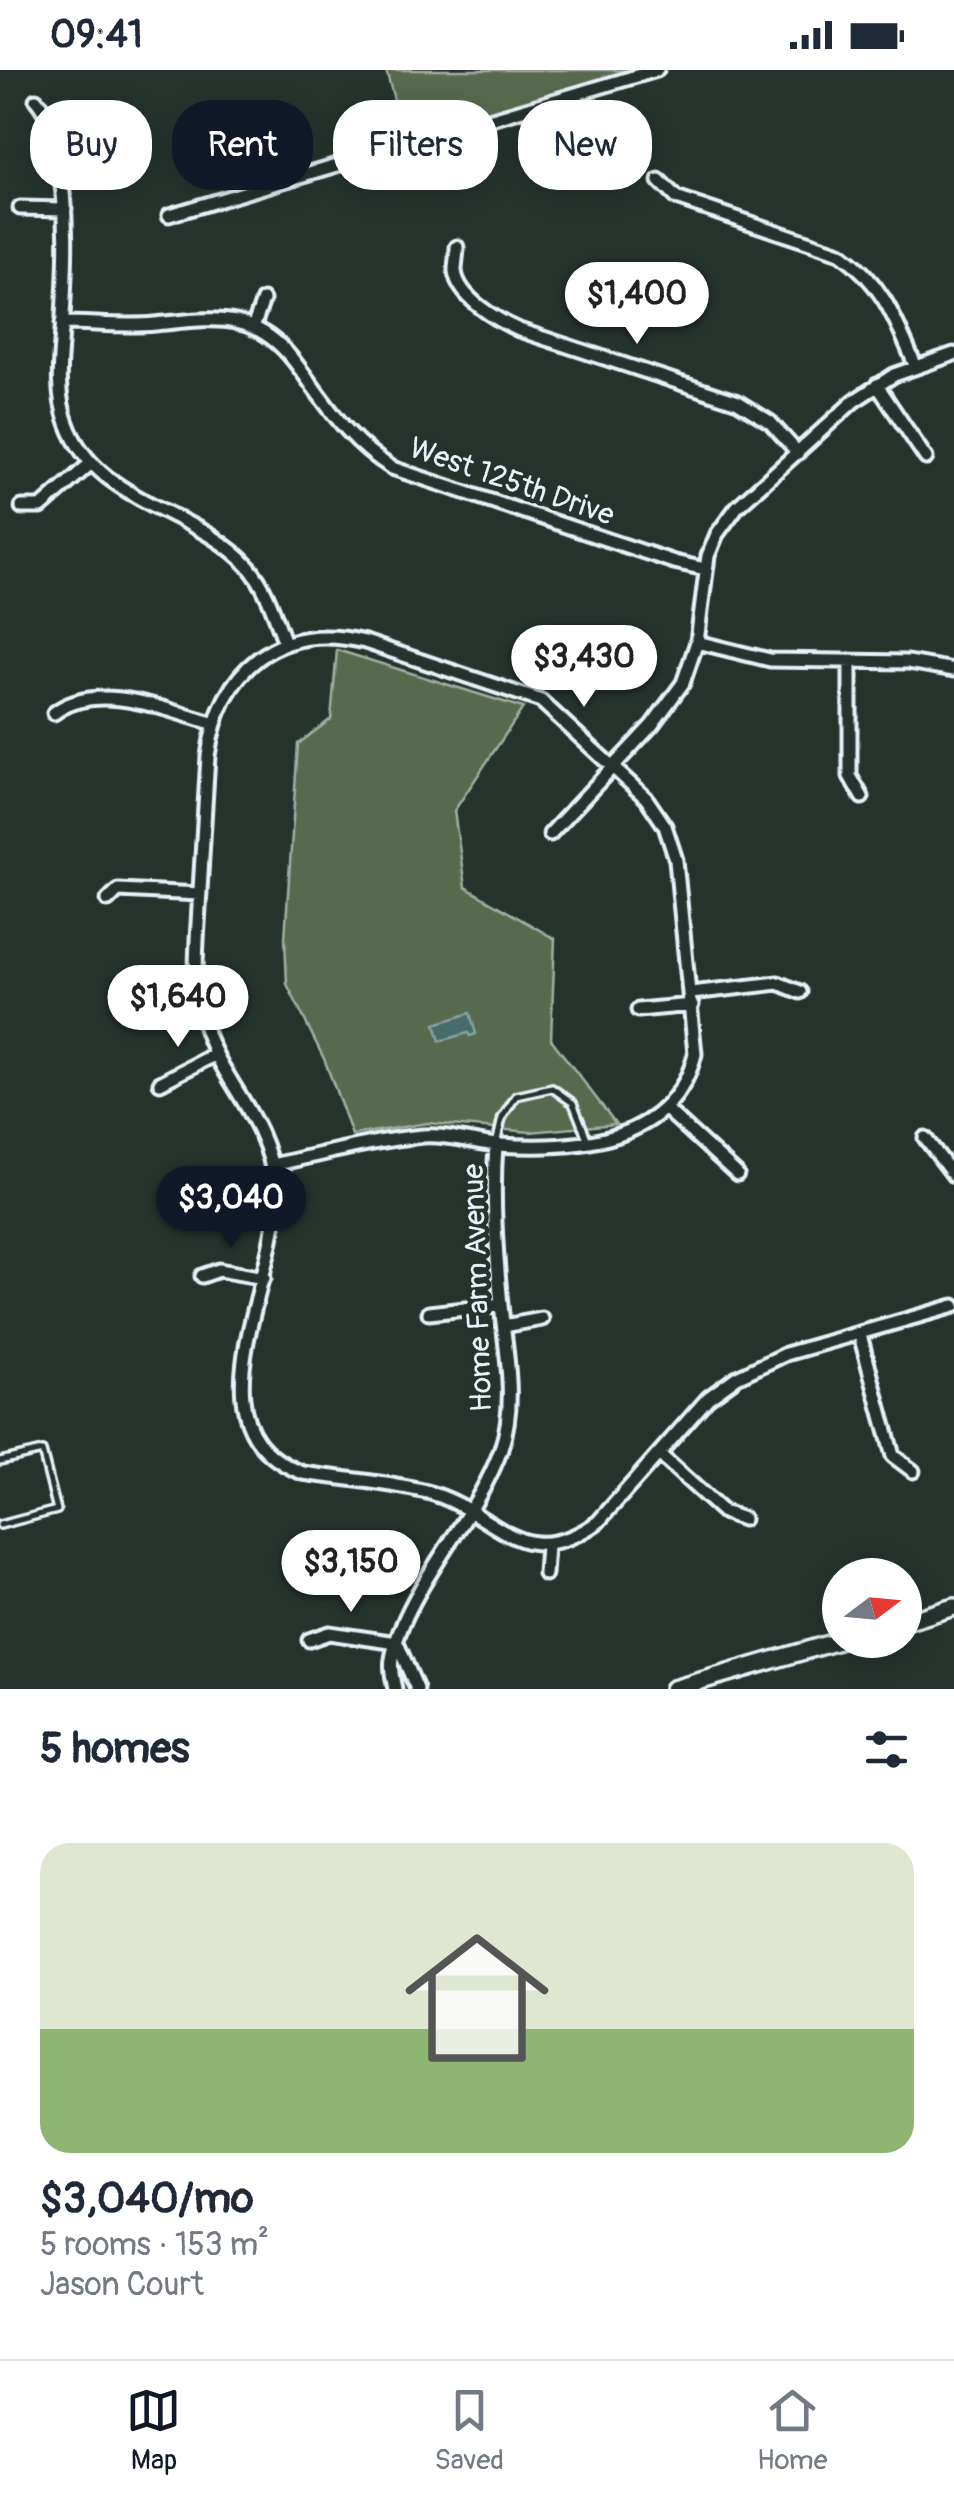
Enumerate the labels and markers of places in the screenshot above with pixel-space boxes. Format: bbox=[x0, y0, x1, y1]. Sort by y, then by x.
pin: $1,400 bbox=[556, 262, 718, 347]
pin: $3,430 bbox=[503, 625, 665, 710]
pin: $1,640 bbox=[97, 965, 259, 1050]
pin: $3,040 bbox=[150, 1166, 312, 1251]
pin: $3,150 bbox=[270, 1530, 432, 1615]

